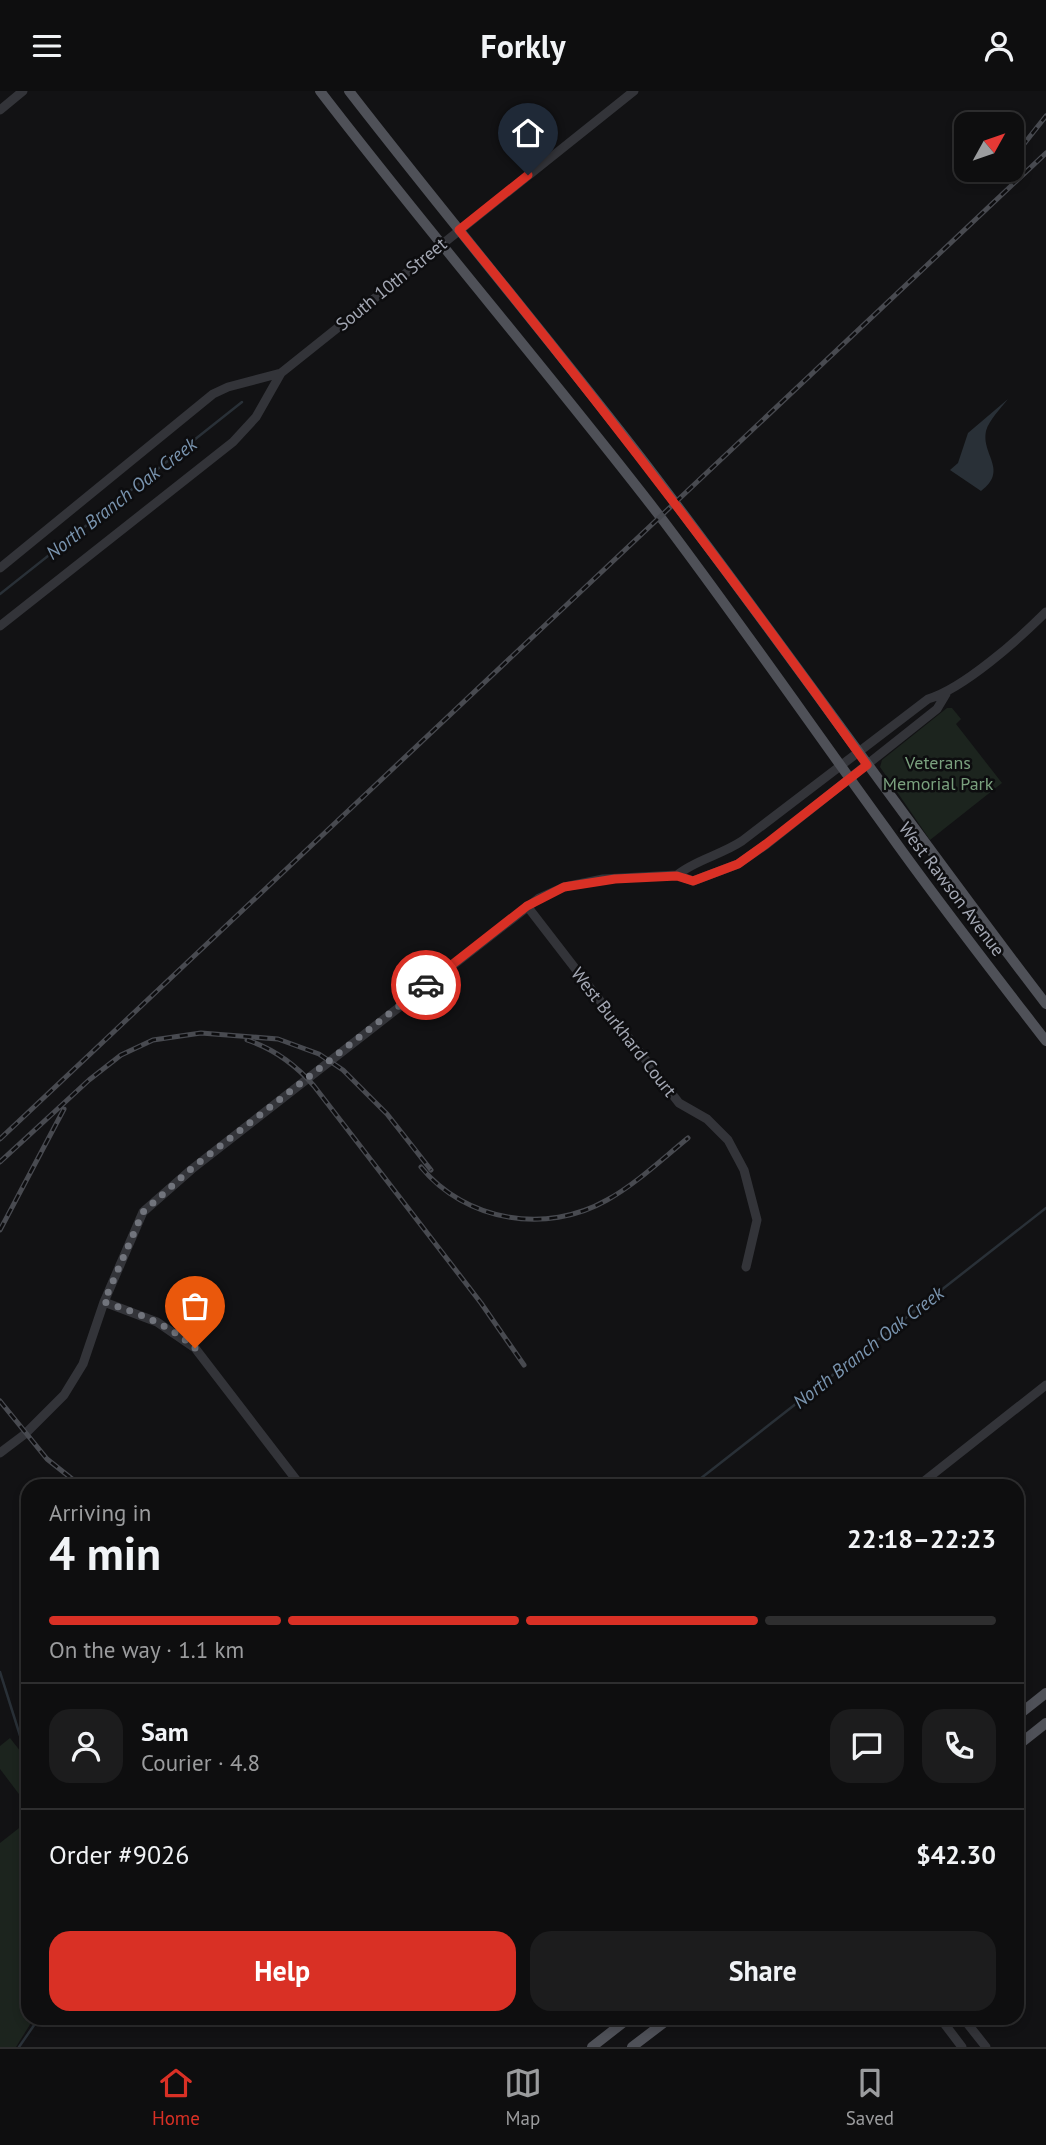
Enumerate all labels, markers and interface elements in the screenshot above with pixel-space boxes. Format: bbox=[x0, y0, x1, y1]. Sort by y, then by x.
text: Forkly bbox=[480, 25, 566, 67]
icon: menu bbox=[28, 27, 66, 65]
icon: person bbox=[980, 27, 1018, 65]
pin bbox=[498, 103, 558, 175]
north arrow bbox=[954, 112, 1024, 182]
map controls bbox=[954, 112, 1024, 182]
icon: home bbox=[509, 114, 547, 152]
street label: South 10th Street bbox=[331, 232, 451, 336]
water label: North Branch Oak Creek bbox=[41, 431, 202, 564]
park label: Veterans Memorial Park bbox=[883, 751, 994, 795]
street label: West Rawson Avenue bbox=[894, 817, 1010, 961]
courier bbox=[391, 950, 461, 1020]
street label: West Burkhard Court bbox=[566, 963, 682, 1101]
icon: car bbox=[407, 966, 445, 1004]
pin bbox=[165, 1276, 225, 1348]
water label: North Branch Oak Creek bbox=[788, 1280, 949, 1413]
icon: bag bbox=[176, 1287, 214, 1325]
text: Arriving in bbox=[49, 1498, 151, 1527]
text: 22:18–22:23 bbox=[847, 1522, 996, 1555]
text: 4 min bbox=[49, 1523, 161, 1583]
text: On the way · 1.1 km bbox=[49, 1635, 244, 1664]
button: person bbox=[49, 1709, 123, 1783]
button: chat bbox=[830, 1709, 904, 1783]
button: phone bbox=[922, 1709, 996, 1783]
text: Sam bbox=[141, 1715, 189, 1748]
text: Courier · 4.8 bbox=[141, 1748, 260, 1777]
text: Order #9026 bbox=[49, 1838, 189, 1871]
text: $42.30 bbox=[916, 1838, 996, 1871]
button: Help bbox=[49, 1931, 516, 2011]
button: Share bbox=[530, 1931, 996, 2011]
tab: Home bbox=[152, 2064, 200, 2130]
tab: Map bbox=[504, 2064, 542, 2130]
tab: Saved bbox=[846, 2064, 894, 2130]

